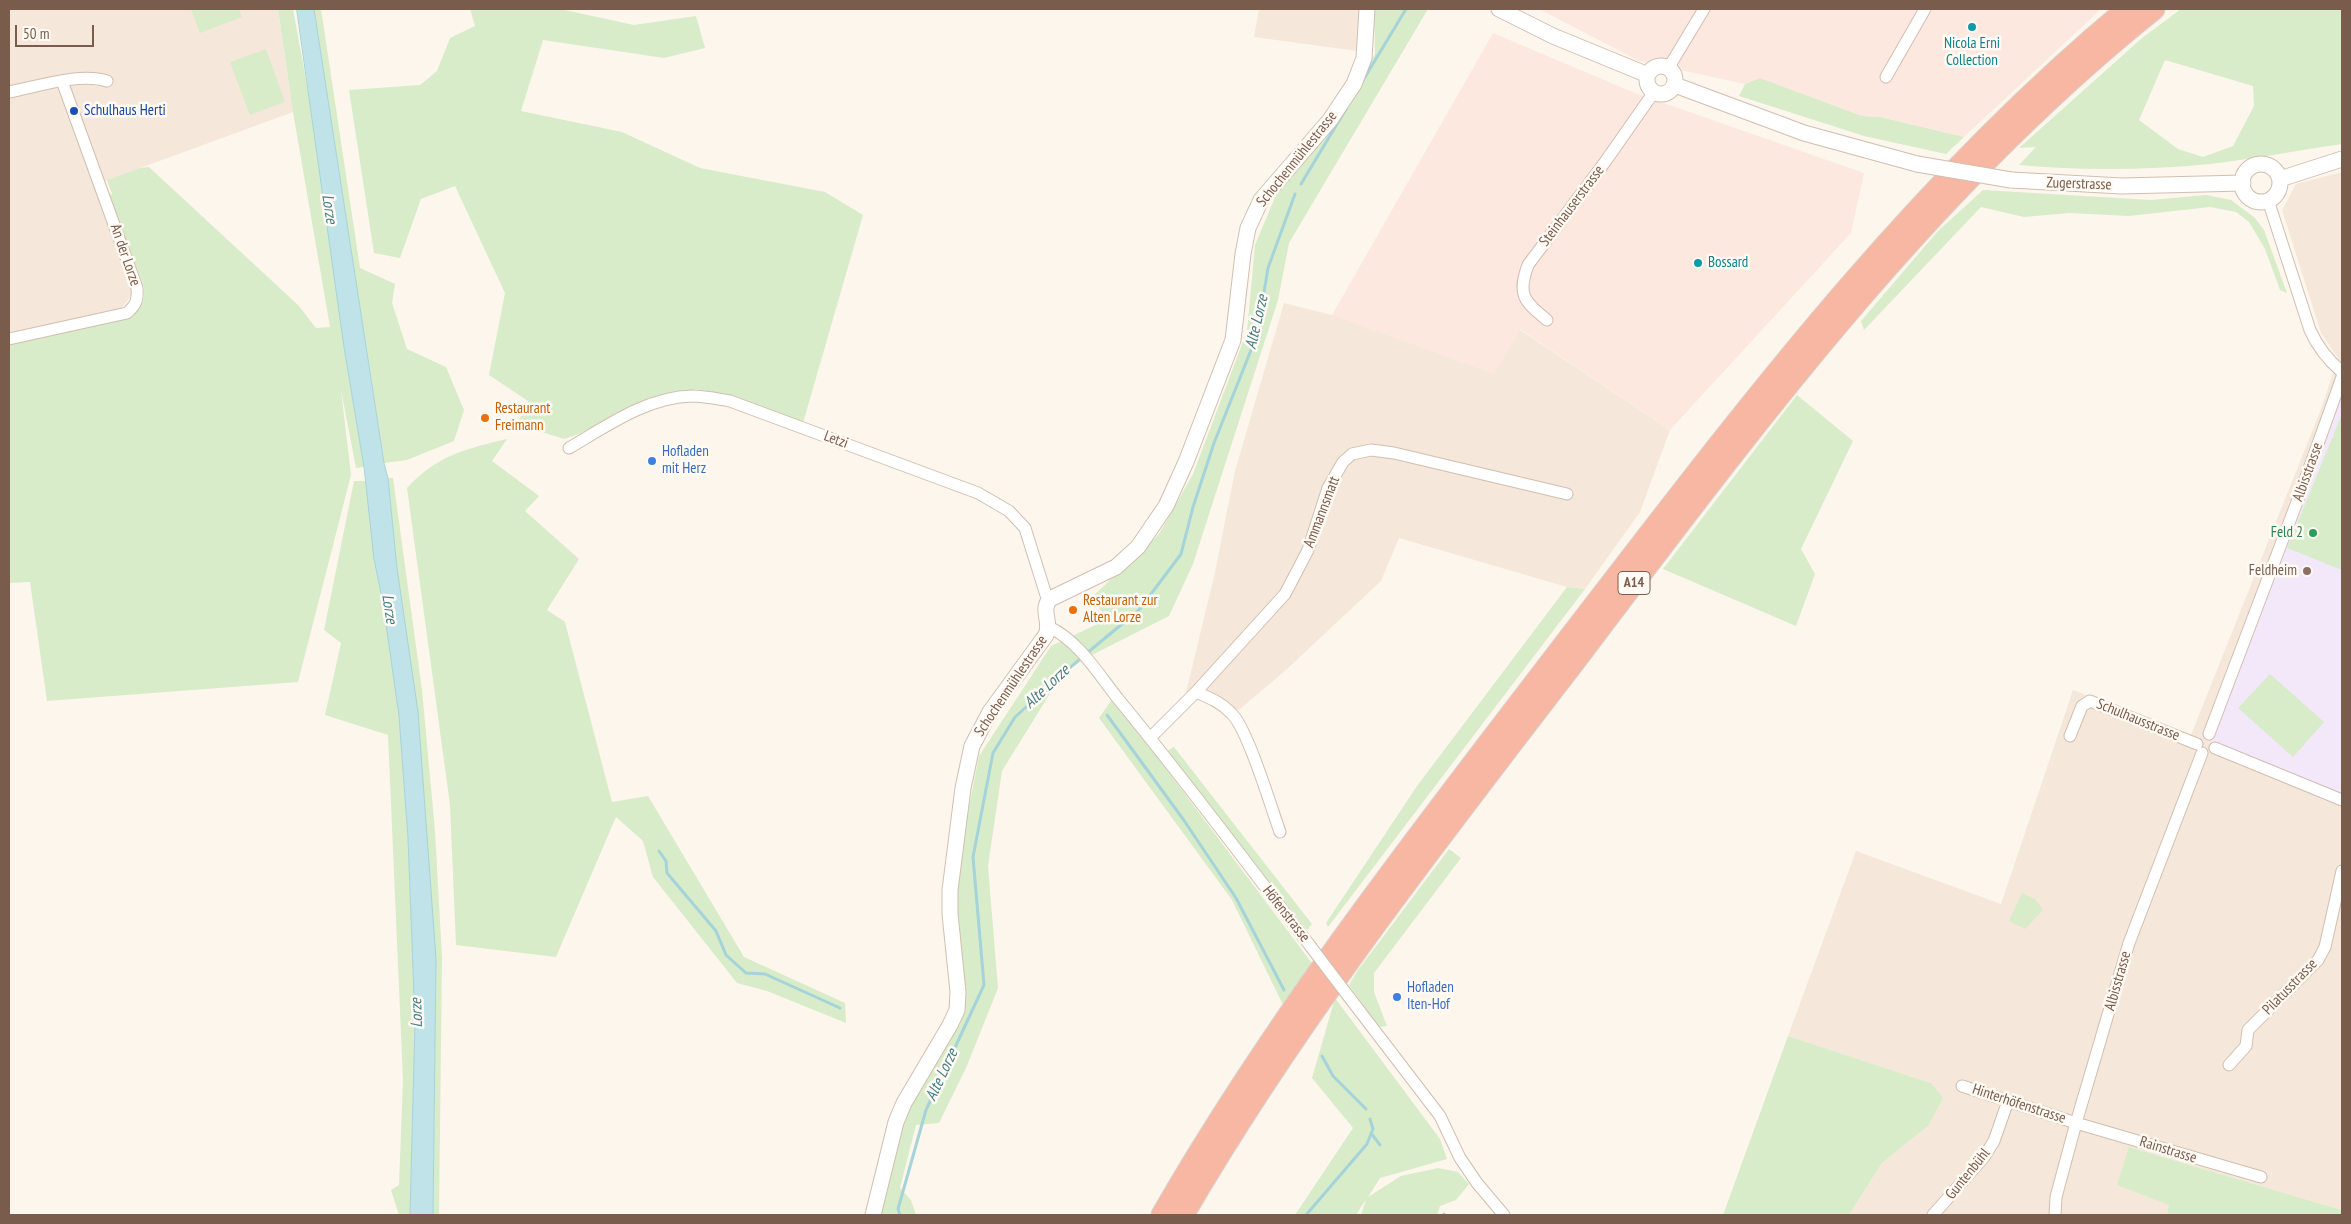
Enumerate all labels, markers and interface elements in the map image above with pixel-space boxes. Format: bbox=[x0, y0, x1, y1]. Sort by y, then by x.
scale bar bbox=[18, 15, 96, 47]
marker: Nicola Erni Collection bbox=[1966, 21, 1978, 33]
text: 50 m bbox=[23, 24, 49, 43]
place label: Nicola Erni Collection bbox=[1944, 35, 2000, 70]
place label: Schulhaus Herti bbox=[84, 102, 166, 120]
marker: Schulhaus Herti bbox=[68, 105, 80, 117]
street label: Schochenmühlestrasse bbox=[1253, 108, 1341, 210]
street label: Steinhauserstrasse bbox=[1536, 162, 1608, 250]
street label: Zugerstrasse bbox=[2046, 174, 2112, 194]
water label: Lorze bbox=[317, 193, 341, 225]
street label: An der Lorze bbox=[106, 222, 144, 288]
place label: Bossard bbox=[1708, 254, 1748, 272]
marker: Bossard bbox=[1692, 257, 1704, 269]
water label: Alte Lorze bbox=[1241, 293, 1273, 351]
place label: Restaurant Freimann bbox=[495, 400, 550, 435]
marker: Restaurant Freimann bbox=[479, 412, 491, 424]
street label: Letzi bbox=[821, 427, 851, 453]
street label: Albisstrasse bbox=[2289, 440, 2327, 504]
place label: Hofladen mit Herz bbox=[662, 443, 709, 478]
marker: Hofladen mit Herz bbox=[646, 455, 658, 467]
street label: Ammannsmatt bbox=[1300, 474, 1344, 550]
place label: Feld 2 bbox=[2271, 524, 2303, 542]
marker: Feld 2 bbox=[2307, 527, 2319, 539]
place label: Feldheim bbox=[2249, 562, 2297, 580]
marker: Feldheim bbox=[2301, 565, 2313, 577]
road number: A14 bbox=[1618, 572, 1650, 594]
place label: Restaurant zur Alten Lorze bbox=[1083, 592, 1158, 627]
water label: Lorze bbox=[377, 593, 401, 625]
marker: Restaurant zur Alten Lorze bbox=[1067, 604, 1079, 616]
street label: Schochenmühlestrasse bbox=[971, 632, 1051, 740]
water label: Alte Lorze bbox=[1020, 661, 1074, 713]
street label: Schulhausstrasse bbox=[2094, 695, 2182, 745]
street label: Höfenstrasse bbox=[1258, 882, 1314, 946]
street label: Albisstrasse bbox=[2101, 949, 2135, 1013]
street label: Pilatusstrasse bbox=[2259, 955, 2321, 1019]
place label: Hofladen Iten-Hof bbox=[1407, 979, 1454, 1014]
marker: Hofladen Iten-Hof bbox=[1391, 991, 1403, 1003]
water label: Lorze bbox=[407, 998, 427, 1028]
water label: Alte Lorze bbox=[922, 1046, 962, 1104]
street label: Hinterhöfenstrasse bbox=[1970, 1080, 2068, 1128]
street label: Rainstrasse bbox=[2137, 1133, 2199, 1167]
street label: Guntenbühl bbox=[1942, 1145, 1994, 1203]

